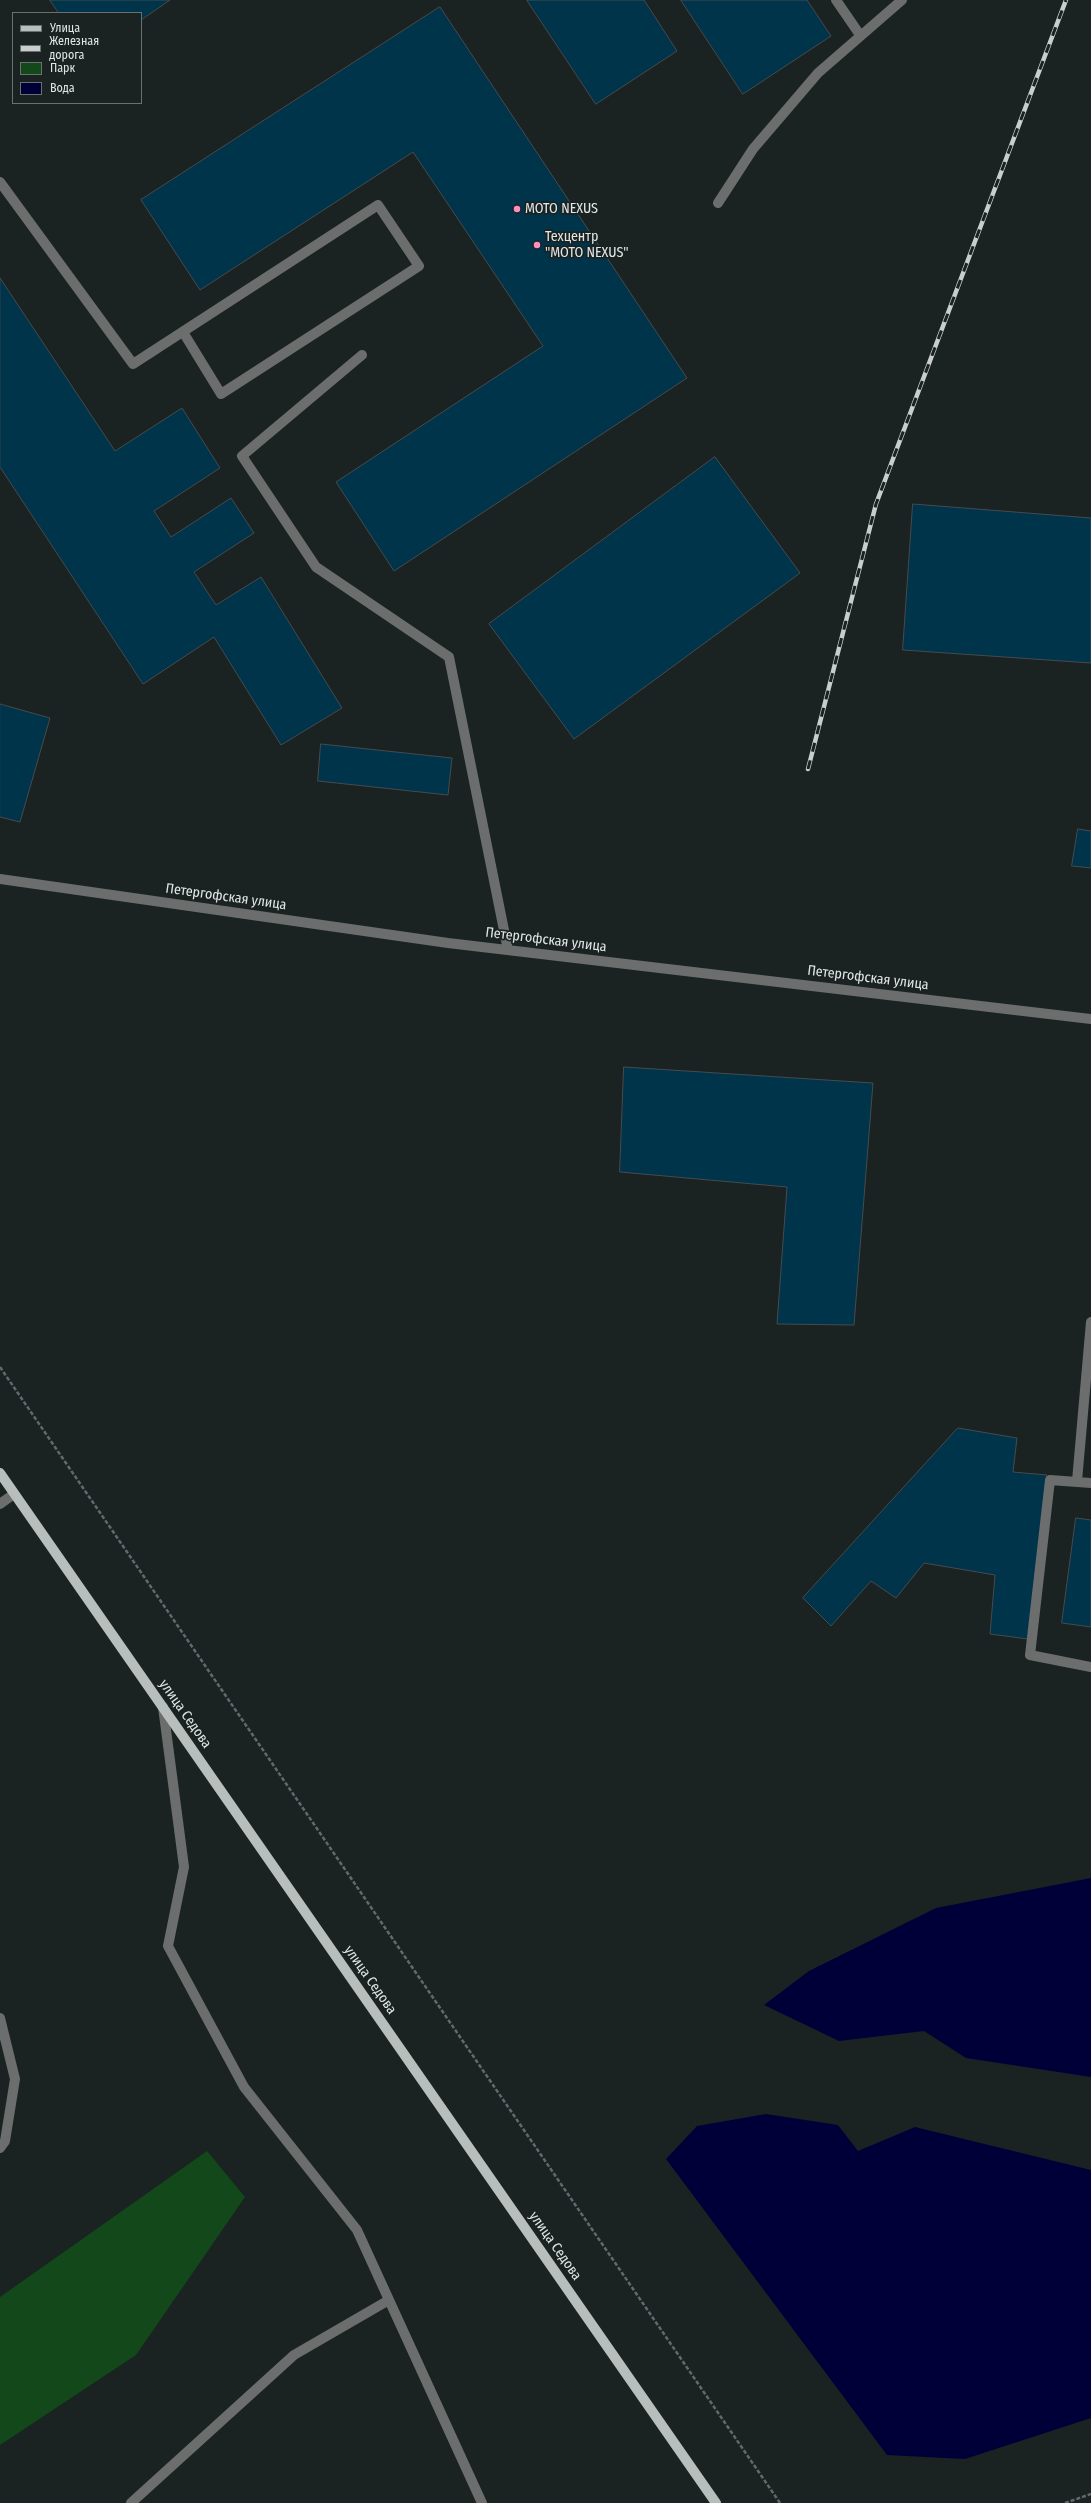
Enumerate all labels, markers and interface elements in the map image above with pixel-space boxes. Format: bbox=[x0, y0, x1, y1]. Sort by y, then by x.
legend bbox=[12, 12, 142, 104]
text: Улица bbox=[50, 21, 80, 35]
text: Железная дорога bbox=[49, 34, 99, 62]
text: Парк bbox=[50, 61, 75, 75]
text: Вода bbox=[50, 81, 75, 95]
place label: MOTO NEXUS bbox=[525, 201, 598, 217]
marker: MOTO NEXUS bbox=[512, 204, 522, 214]
place label: Техцентр "MOTO NEXUS" bbox=[545, 229, 629, 262]
marker: Техцентр "MOTO NEXUS" bbox=[532, 240, 542, 250]
street label: Петергофская улица bbox=[164, 880, 288, 914]
street label: Петергофская улица bbox=[484, 924, 608, 956]
street label: Петергофская улица bbox=[806, 962, 930, 994]
street label: улица Седова bbox=[155, 1676, 215, 1752]
street label: улица Седова bbox=[340, 1942, 400, 2018]
street label: улица Седова bbox=[525, 2208, 585, 2284]

